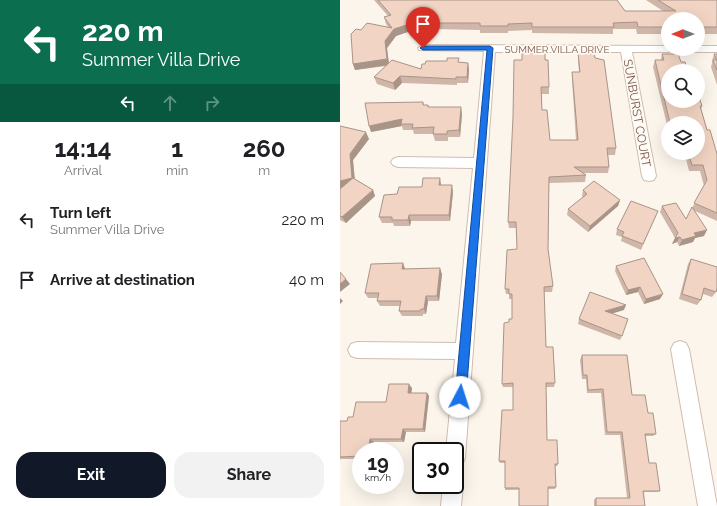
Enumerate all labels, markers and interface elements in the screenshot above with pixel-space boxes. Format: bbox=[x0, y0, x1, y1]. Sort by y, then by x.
pin bbox=[406, 7.0, 440, 48]
north arrow bbox=[661, 12, 705, 56]
map controls bbox=[661, 12, 705, 160]
icon: arrive bbox=[412, 13, 434, 35]
text: 220 m bbox=[82, 15, 164, 48]
icon: left bbox=[16, 16, 68, 68]
street label: SUMMER VILLA DRIVE bbox=[505, 44, 609, 55]
text: Summer Villa Drive bbox=[82, 49, 240, 70]
street label: SUNBURST COURT bbox=[621, 58, 653, 169]
button: search bbox=[661, 64, 705, 108]
icon: left bbox=[117, 92, 139, 114]
icon: ahead bbox=[159, 92, 181, 114]
icon: right bbox=[201, 92, 223, 114]
button: layers bbox=[661, 116, 705, 160]
text: 14:14 bbox=[54, 134, 111, 163]
text: 1 bbox=[171, 134, 183, 163]
text: 260 bbox=[243, 134, 286, 163]
text: Arrival bbox=[64, 163, 102, 178]
text: min bbox=[166, 163, 188, 178]
text: m bbox=[258, 163, 270, 178]
text: Turn left bbox=[50, 204, 111, 222]
icon: left bbox=[16, 209, 38, 231]
text: 220 m bbox=[282, 211, 324, 229]
text: Summer Villa Drive bbox=[50, 222, 164, 237]
icon: arrive bbox=[16, 269, 38, 291]
text: Arrive at destination bbox=[50, 271, 195, 289]
text: 40 m bbox=[289, 271, 324, 289]
position arrow bbox=[439, 376, 481, 418]
speed limit sign: 30 bbox=[412, 442, 464, 494]
text: 19 bbox=[367, 451, 389, 475]
button: Exit bbox=[16, 452, 166, 498]
button: Share bbox=[174, 452, 324, 498]
text: km/h bbox=[365, 472, 391, 483]

